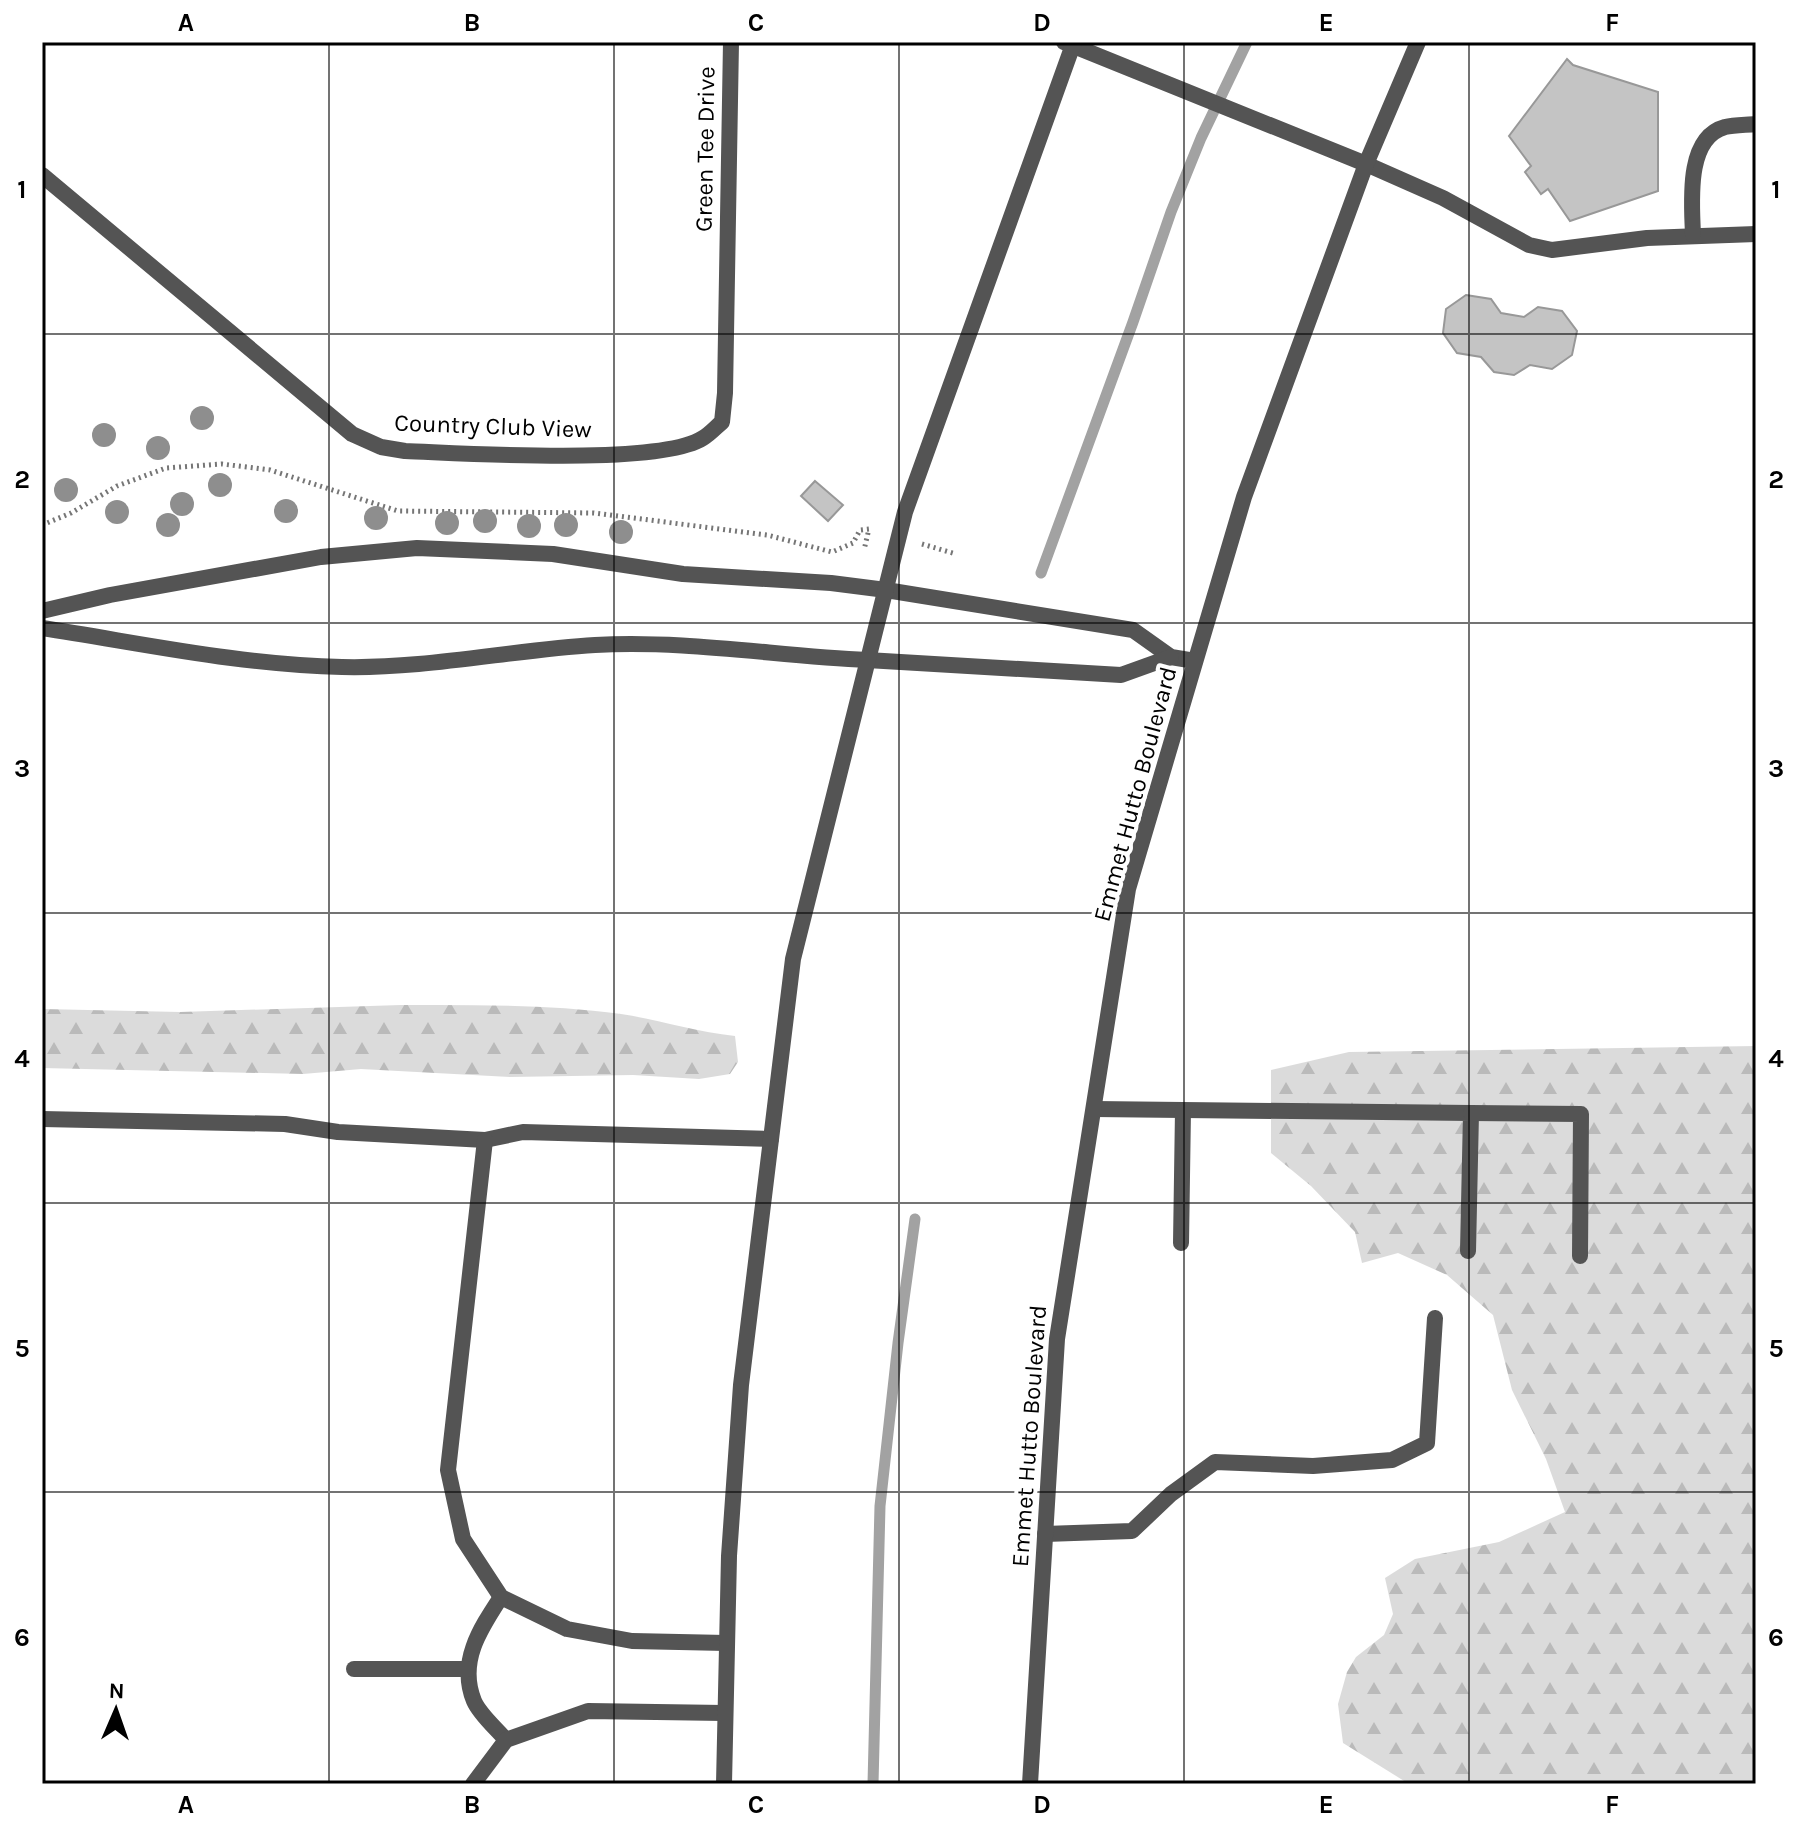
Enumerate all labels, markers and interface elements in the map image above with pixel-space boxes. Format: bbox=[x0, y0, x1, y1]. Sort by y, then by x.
text: A bbox=[178, 7, 194, 38]
text: B bbox=[464, 7, 480, 38]
text: C bbox=[748, 7, 764, 38]
text: D bbox=[1033, 7, 1051, 38]
text: E bbox=[1318, 7, 1334, 38]
text: F bbox=[1605, 7, 1619, 38]
street label: Green Tee Drive bbox=[690, 66, 720, 232]
text: 1 bbox=[17, 174, 27, 205]
text: 1 bbox=[1771, 174, 1781, 205]
street label: Country Club View bbox=[394, 409, 592, 443]
text: 2 bbox=[14, 464, 30, 495]
text: 2 bbox=[1768, 464, 1784, 495]
street label: Emmet Hutto Boulevard bbox=[1087, 664, 1183, 924]
text: 3 bbox=[14, 753, 30, 784]
text: 3 bbox=[1768, 753, 1784, 784]
text: 4 bbox=[14, 1043, 30, 1074]
text: 4 bbox=[1768, 1043, 1784, 1074]
street label: Emmet Hutto Boulevard bbox=[1006, 1304, 1052, 1568]
text: 5 bbox=[14, 1333, 30, 1364]
text: 5 bbox=[1768, 1333, 1784, 1364]
text: 6 bbox=[14, 1622, 30, 1653]
text: 6 bbox=[1768, 1622, 1784, 1653]
north arrow bbox=[76, 1670, 156, 1750]
text: N bbox=[108, 1678, 125, 1704]
text: A bbox=[178, 1789, 194, 1820]
text: B bbox=[464, 1789, 480, 1820]
text: C bbox=[748, 1789, 764, 1820]
text: D bbox=[1033, 1789, 1051, 1820]
text: E bbox=[1318, 1789, 1334, 1820]
text: F bbox=[1605, 1789, 1619, 1820]

